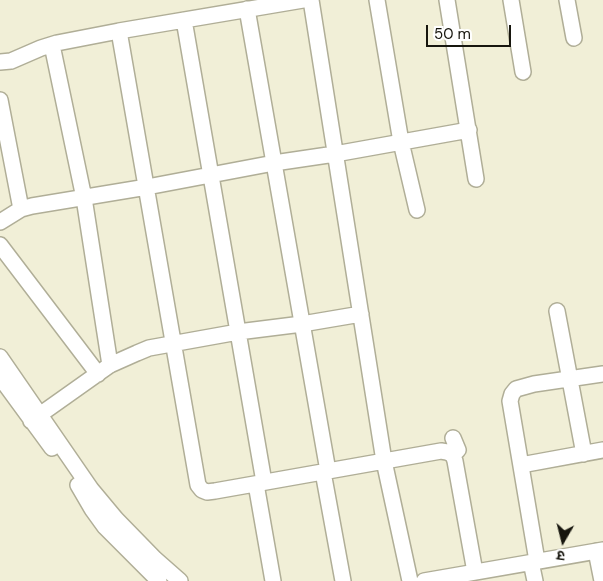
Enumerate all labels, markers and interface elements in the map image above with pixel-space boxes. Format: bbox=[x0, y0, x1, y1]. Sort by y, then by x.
scale bar bbox=[428, 15, 513, 47]
text: 50 m bbox=[434, 24, 471, 44]
north arrow bbox=[538, 516, 588, 566]
text: उ bbox=[556, 546, 566, 565]

